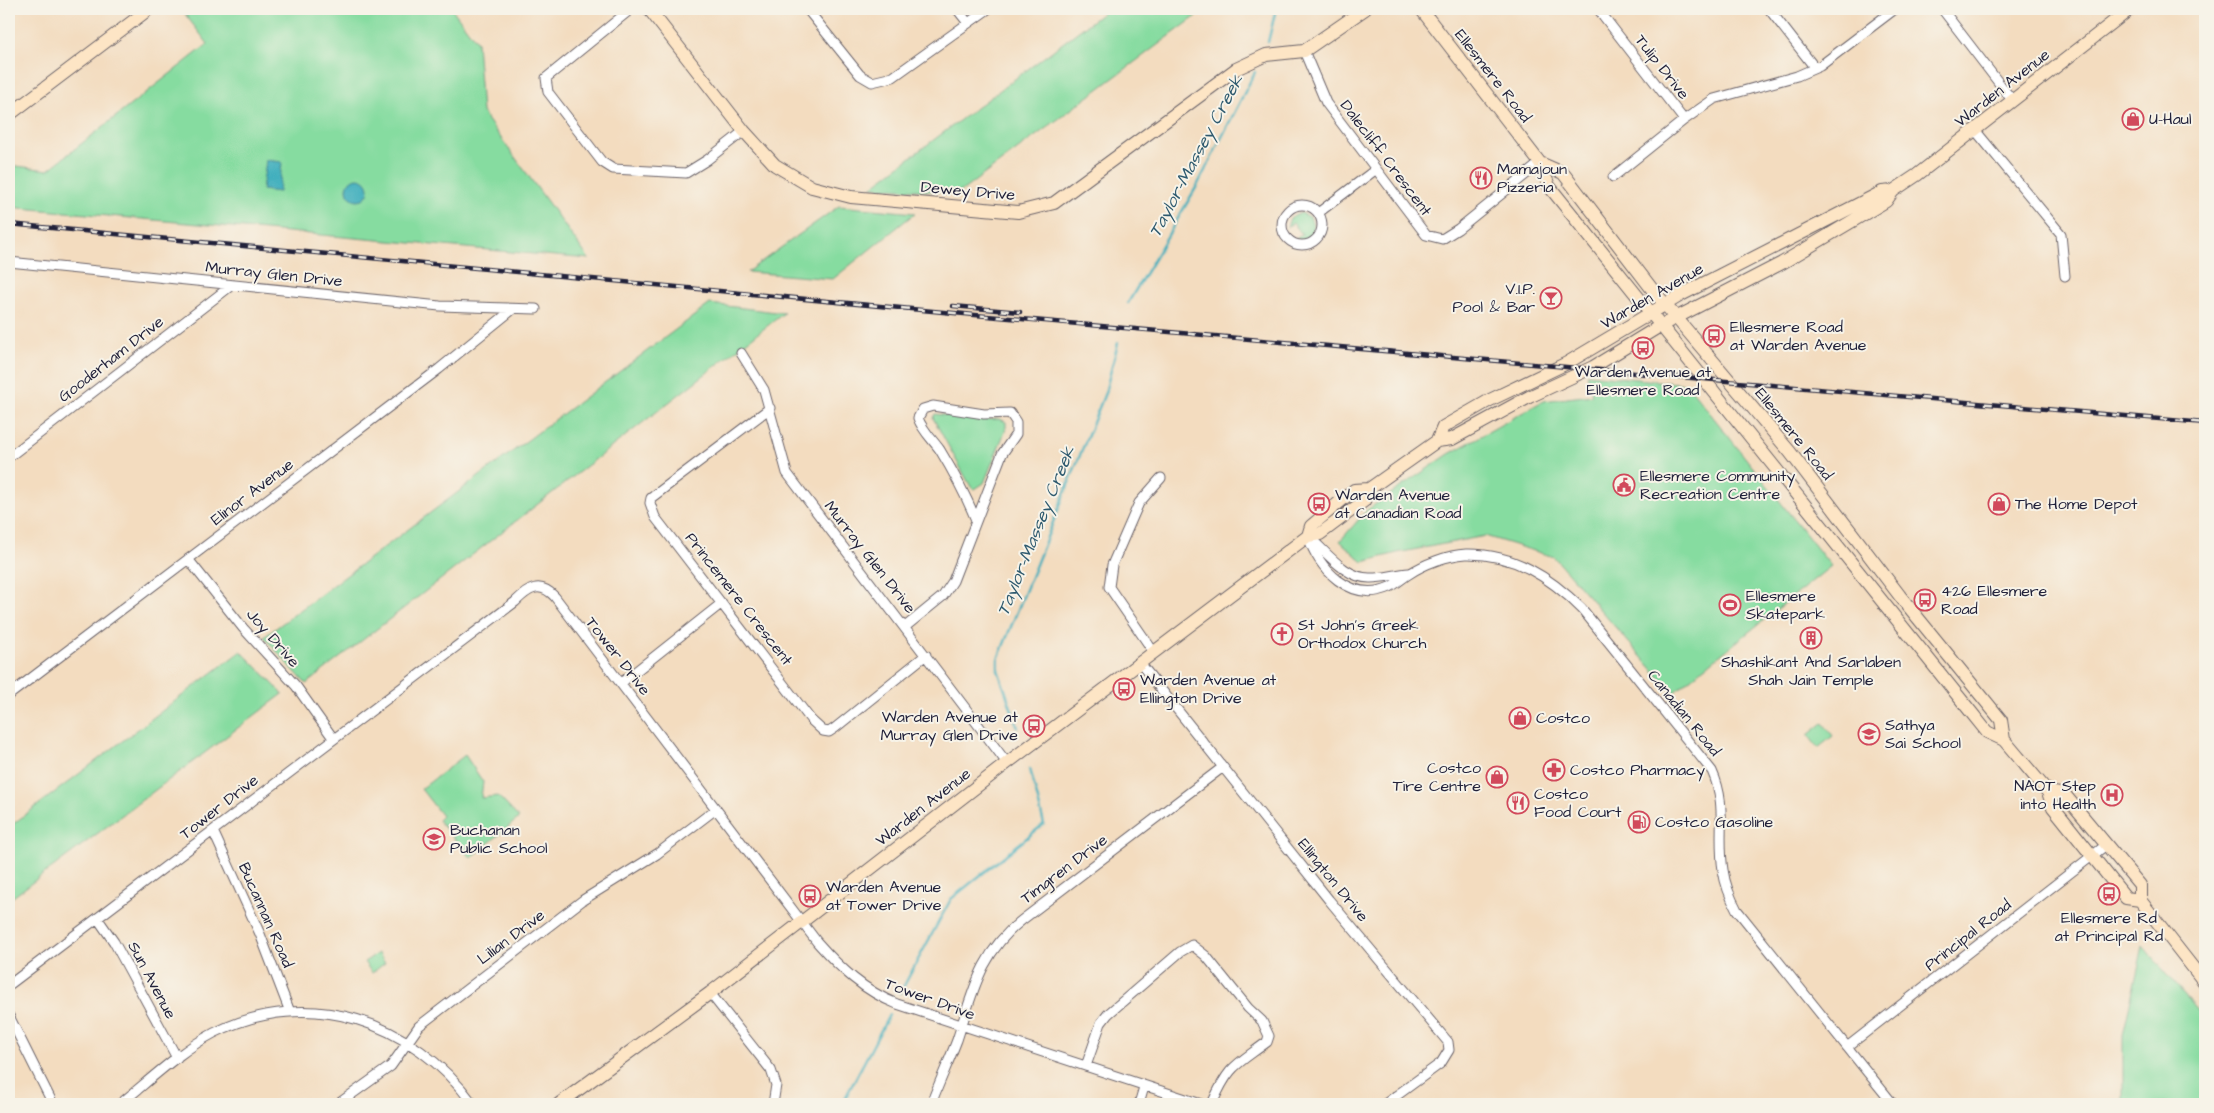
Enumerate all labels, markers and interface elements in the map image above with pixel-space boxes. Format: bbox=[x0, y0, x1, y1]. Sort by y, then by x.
street label: Ellesmere Road bbox=[1450, 25, 1536, 127]
street label: Tulip Drive bbox=[1630, 30, 1695, 104]
street label: Warden Avenue bbox=[1950, 44, 2054, 132]
water label: Taylor-Massey Creek bbox=[1143, 69, 1251, 242]
street label: Dalecliff Crescent bbox=[1335, 95, 1437, 221]
shop icon: U-Haul bbox=[2121, 107, 2145, 131]
place label: U-Haul bbox=[2149, 108, 2191, 130]
place label: Mamajoun Pizzeria bbox=[1497, 158, 1567, 198]
restaurant icon: Mamajoun Pizzeria bbox=[1469, 166, 1493, 190]
street label: Dewey Drive bbox=[920, 176, 1016, 207]
street label: Murray Glen Drive bbox=[204, 256, 344, 293]
street label: Warden Avenue bbox=[1597, 257, 1708, 334]
place label: V.I.P. Pool & Bar bbox=[1452, 278, 1535, 318]
bar icon: V.I.P. Pool & Bar bbox=[1539, 286, 1563, 310]
street label: Gooderham Drive bbox=[54, 311, 169, 407]
place label: Ellesmere Road at Warden Avenue bbox=[1730, 316, 1867, 356]
bus stop icon: Ellesmere Road at Warden Avenue bbox=[1702, 324, 1726, 348]
bus stop icon: Warden Avenue at Ellesmere Road bbox=[1631, 336, 1655, 360]
place label: Warden Avenue at Ellesmere Road bbox=[1575, 361, 1712, 401]
street label: Ellesmere Road bbox=[1750, 383, 1838, 485]
water label: Taylor-Massey Creek bbox=[991, 442, 1083, 620]
street label: Elinor Avenue bbox=[206, 453, 298, 530]
place label: Ellesmere Community Recreation Centre bbox=[1640, 465, 1795, 505]
public building icon: Ellesmere Community Recreation Centre bbox=[1612, 473, 1636, 497]
place label: Warden Avenue at Canadian Road bbox=[1335, 484, 1462, 524]
bus stop icon: Warden Avenue at Canadian Road bbox=[1307, 492, 1331, 516]
shop icon: The Home Depot bbox=[1987, 492, 2011, 516]
place label: The Home Depot bbox=[2015, 493, 2138, 515]
street label: Murray Glen Drive bbox=[818, 496, 921, 619]
street label: Princemere Crescent bbox=[680, 528, 798, 671]
place label: 426 Ellesmere Road bbox=[1941, 580, 2048, 620]
place label: Ellesmere Skatepark bbox=[1746, 585, 1825, 625]
bus stop icon: 426 Ellesmere Road bbox=[1913, 588, 1937, 612]
sports icon: Ellesmere Skatepark bbox=[1718, 593, 1742, 617]
street label: Joy Drive bbox=[241, 604, 305, 673]
street label: Tower Drive bbox=[580, 612, 656, 700]
place label: St John's Greek Orthodox Church bbox=[1298, 614, 1426, 654]
church icon: St John's Greek Orthodox Church bbox=[1270, 622, 1294, 646]
building icon: Shashikant And Sarlaben Shah Jain Temple bbox=[1799, 626, 1823, 650]
place label: Shashikant And Sarlaben Shah Jain Temple bbox=[1721, 651, 1901, 691]
street label: Canadian Road bbox=[1642, 665, 1726, 761]
place label: Warden Avenue at Ellington Drive bbox=[1140, 669, 1277, 710]
bus stop icon: Warden Avenue at Ellington Drive bbox=[1112, 677, 1136, 701]
place label: Warden Avenue at Murray Glen Drive bbox=[880, 706, 1019, 747]
shop icon: Costco bbox=[1508, 706, 1532, 730]
place label: Costco bbox=[1536, 707, 1590, 729]
bus stop icon: Warden Avenue at Murray Glen Drive bbox=[1022, 714, 1046, 738]
place label: Sathya Sai School bbox=[1885, 714, 1961, 754]
school or university icon: Sathya Sai School bbox=[1857, 722, 1881, 746]
place label: Costco Tire Centre bbox=[1393, 757, 1481, 797]
pharmacy icon: Costco Pharmacy bbox=[1542, 758, 1566, 782]
place label: Costco Pharmacy bbox=[1570, 759, 1705, 782]
street label: Warden Avenue bbox=[871, 763, 975, 851]
shop icon: Costco Tire Centre bbox=[1485, 765, 1509, 789]
street label: Tower Drive bbox=[175, 769, 263, 845]
place label: NAOT Step into Health bbox=[2014, 775, 2096, 815]
place label: Costco Food Court bbox=[1534, 783, 1622, 823]
hospital icon: NAOT Step into Health bbox=[2100, 783, 2124, 807]
restaurant icon: Costco Food Court bbox=[1506, 791, 1530, 815]
fuel station icon: Costco Gasoline bbox=[1627, 810, 1651, 834]
place label: Costco Gasoline bbox=[1655, 811, 1774, 833]
place label: Buchanan Public School bbox=[450, 819, 548, 859]
school or university icon: Buchanan Public School bbox=[422, 827, 446, 851]
street label: Timgren Drive bbox=[1016, 829, 1113, 910]
street label: Ellington Drive bbox=[1292, 834, 1374, 927]
street label: Bucannan Road bbox=[233, 859, 299, 971]
place label: Warden Avenue at Tower Drive bbox=[826, 876, 942, 916]
bus stop icon: Ellesmere Rd at Principal Rd bbox=[2097, 882, 2121, 906]
bus stop icon: Warden Avenue at Tower Drive bbox=[798, 884, 822, 908]
street label: Principal Road bbox=[1920, 894, 2016, 976]
street label: Lilian Drive bbox=[473, 904, 550, 970]
place label: Ellesmere Rd at Principal Rd bbox=[2055, 907, 2163, 947]
street label: Sun Avenue bbox=[122, 937, 182, 1023]
street label: Tower Drive bbox=[882, 973, 978, 1026]

